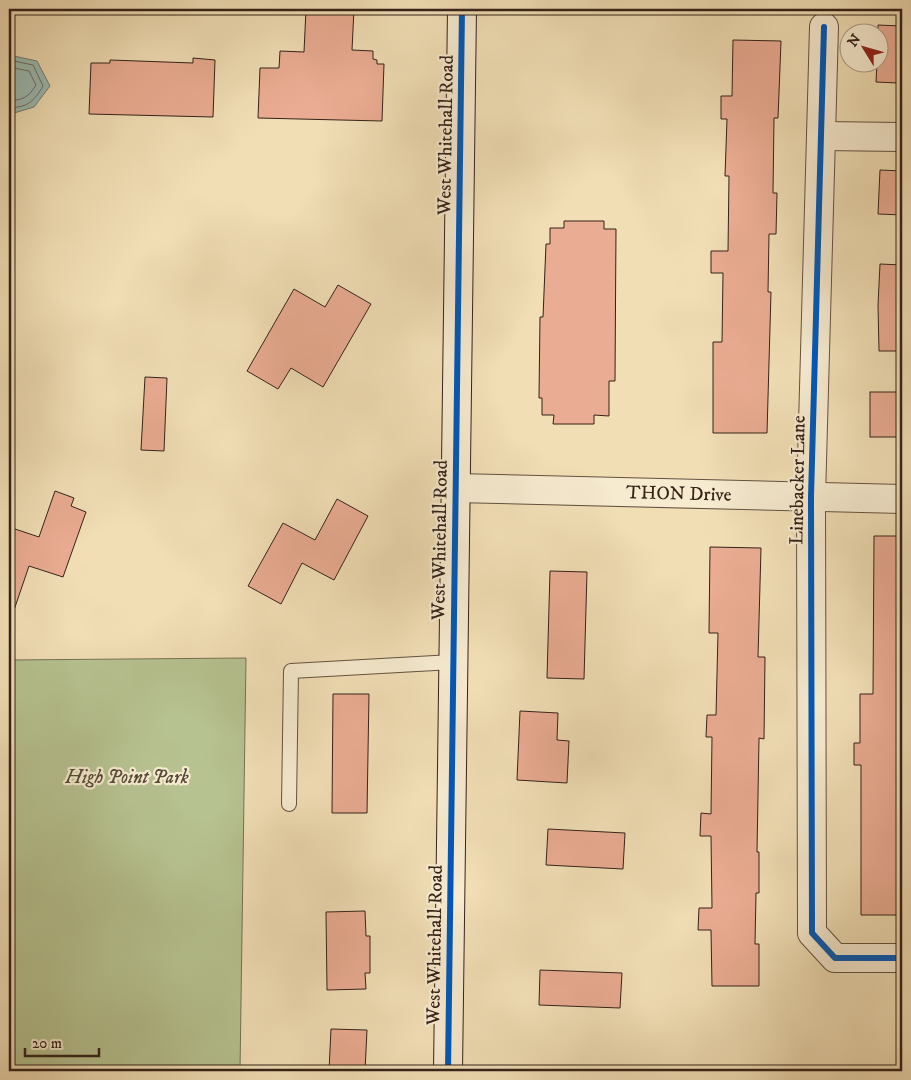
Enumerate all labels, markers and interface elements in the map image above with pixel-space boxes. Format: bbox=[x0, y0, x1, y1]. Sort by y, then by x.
north arrow bbox=[838, 22, 888, 72]
text: N bbox=[844, 30, 865, 51]
street label: West Whitehall Road bbox=[433, 54, 459, 216]
street label: Linebacker Lane bbox=[785, 415, 811, 545]
street label: West Whitehall Road bbox=[427, 459, 453, 621]
street label: THON Drive bbox=[626, 481, 732, 506]
park label: High Point Park bbox=[64, 766, 189, 789]
street label: West Whitehall Road bbox=[422, 864, 448, 1026]
scale bar bbox=[25, 1025, 99, 1057]
text: 20 m bbox=[32, 1034, 62, 1053]

